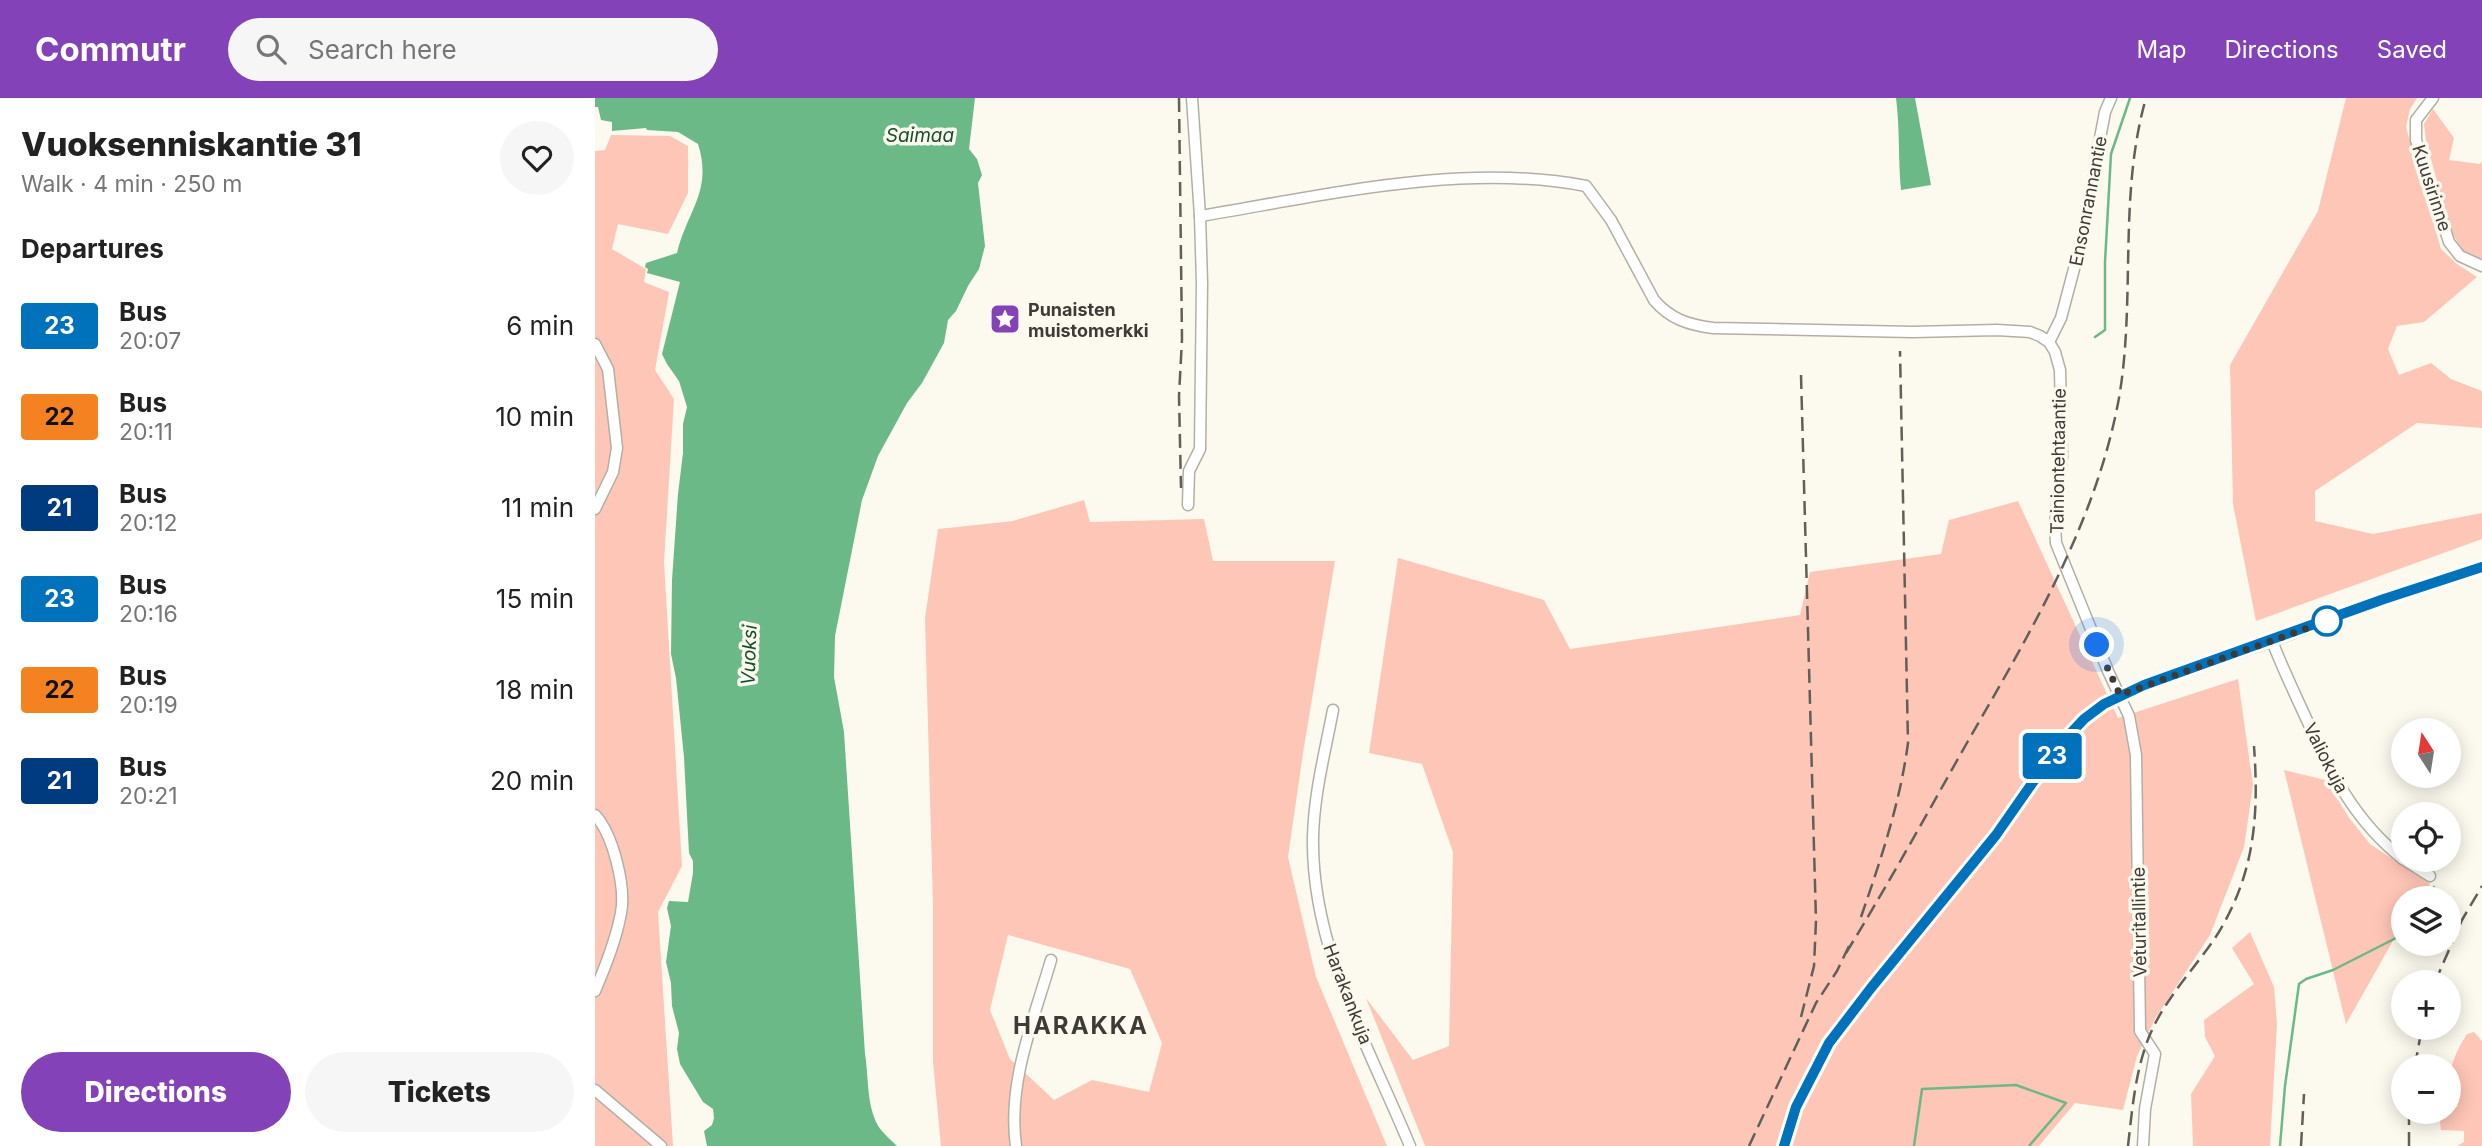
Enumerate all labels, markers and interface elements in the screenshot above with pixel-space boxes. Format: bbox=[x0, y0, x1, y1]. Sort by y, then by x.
search box bbox=[228, 18, 718, 81]
text: Commutr bbox=[35, 29, 186, 69]
icon: search bbox=[252, 30, 290, 68]
text: Search here bbox=[308, 34, 457, 65]
text: Map bbox=[2137, 35, 2186, 64]
text: Directions bbox=[2224, 35, 2339, 64]
text: Saved bbox=[2377, 35, 2447, 64]
button: heart bbox=[500, 121, 574, 195]
text: Vuoksenniskantie 31 bbox=[21, 124, 361, 164]
water label: Saimaa bbox=[886, 124, 955, 147]
street label: Ensonrannantie bbox=[2065, 134, 2111, 268]
street label: Kuusirinne bbox=[2408, 142, 2456, 234]
text: Walk · 4 min · 250 m bbox=[21, 170, 243, 198]
text: Departures bbox=[21, 233, 164, 264]
text: Bus bbox=[119, 296, 167, 327]
place label: Punaisten muistomerkki bbox=[1028, 299, 1149, 341]
place icon: Punaisten muistomerkki bbox=[988, 302, 1022, 336]
text: 6 min bbox=[506, 310, 574, 341]
text: 23 bbox=[44, 311, 75, 340]
text: 20:07 bbox=[119, 327, 181, 355]
text: Bus bbox=[119, 387, 167, 418]
street label: Tainiontehtaantie bbox=[2046, 388, 2070, 534]
text: 10 min bbox=[495, 401, 574, 432]
text: 22 bbox=[44, 402, 75, 431]
text: 20:11 bbox=[119, 418, 173, 446]
text: Bus bbox=[119, 478, 167, 509]
text: 11 min bbox=[501, 492, 574, 523]
text: 21 bbox=[47, 493, 72, 522]
text: 20:12 bbox=[119, 509, 178, 537]
text: Bus bbox=[119, 569, 167, 600]
text: 15 min bbox=[496, 583, 574, 614]
text: 23 bbox=[44, 584, 75, 613]
text: 20:16 bbox=[119, 600, 178, 628]
unlabelled marker bbox=[2312, 606, 2342, 636]
water label: Vuoksi bbox=[736, 624, 762, 686]
your location bbox=[2079, 627, 2114, 662]
text: Bus bbox=[119, 660, 167, 691]
text: 18 min bbox=[496, 674, 574, 705]
text: 22 bbox=[44, 675, 75, 704]
text: 20:19 bbox=[119, 691, 178, 719]
north arrow bbox=[2391, 718, 2461, 788]
map controls bbox=[2391, 718, 2461, 1124]
street label: Valiokuja bbox=[2299, 719, 2353, 797]
line badge: 23 bbox=[2021, 733, 2083, 779]
text: 23 bbox=[2037, 741, 2067, 770]
text: Bus bbox=[119, 751, 167, 782]
text: 20 min bbox=[490, 765, 574, 796]
text: 21 bbox=[47, 766, 72, 795]
text: 20:21 bbox=[119, 782, 178, 810]
button: locate bbox=[2391, 802, 2461, 872]
street label: Veturitallintie bbox=[2128, 867, 2150, 977]
button: layers bbox=[2391, 886, 2461, 956]
street label: Harakankuja bbox=[1319, 941, 1377, 1047]
button: + bbox=[2391, 970, 2461, 1040]
district label: HARAKKA bbox=[1013, 1011, 1149, 1040]
button: Directions bbox=[21, 1052, 291, 1132]
button: Tickets bbox=[305, 1052, 574, 1132]
button: − bbox=[2391, 1054, 2461, 1124]

